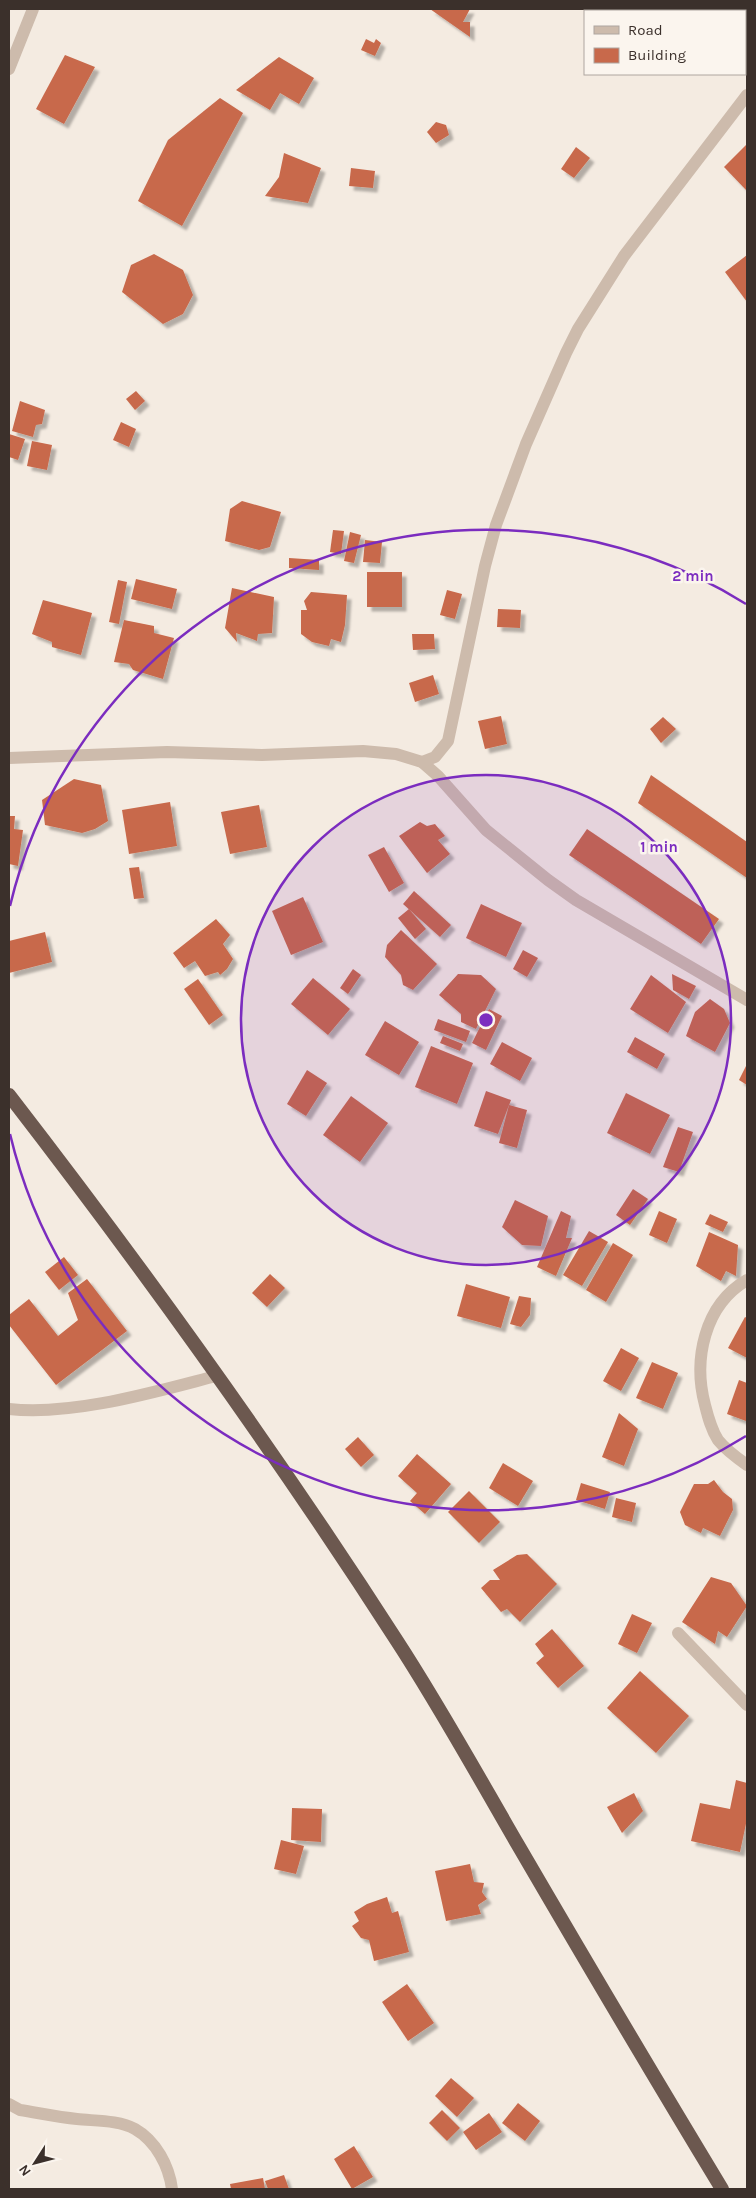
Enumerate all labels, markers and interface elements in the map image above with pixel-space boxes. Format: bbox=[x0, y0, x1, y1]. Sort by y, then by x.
legend bbox=[584, 10, 746, 75]
text: Road bbox=[628, 21, 663, 39]
text: Building bbox=[628, 46, 686, 64]
text: 2 min bbox=[672, 567, 714, 585]
text: 1 min bbox=[640, 838, 678, 856]
centre of rings bbox=[477, 1011, 495, 1029]
north arrow bbox=[10, 2138, 60, 2188]
text: N bbox=[15, 2161, 35, 2179]

